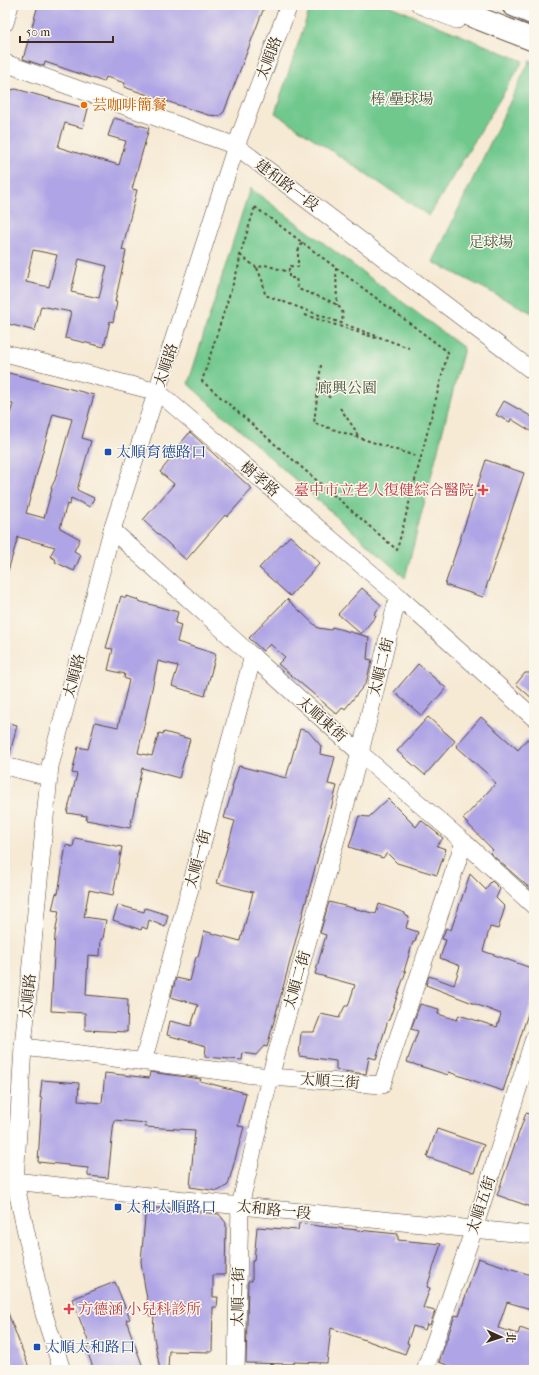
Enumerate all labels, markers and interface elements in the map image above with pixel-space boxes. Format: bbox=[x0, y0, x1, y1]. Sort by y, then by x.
scale bar bbox=[20, 18, 113, 44]
text: 50 m bbox=[26, 25, 50, 39]
street label: 太順路 bbox=[253, 34, 285, 82]
park label: 棒/壘球場 bbox=[370, 90, 434, 108]
place label: 芸咖啡簡餐 bbox=[92, 96, 167, 114]
marker: 芸咖啡簡餐 bbox=[79, 100, 89, 110]
street label: 建和路一段 bbox=[252, 155, 322, 215]
park label: 足球場 bbox=[468, 233, 514, 251]
street label: 太順路 bbox=[150, 341, 182, 389]
park label: 廊興公園 bbox=[317, 379, 377, 397]
place label: 太順育德路口 bbox=[116, 443, 206, 461]
marker: 太順育德路口 bbox=[103, 447, 113, 457]
street label: 樹孝路 bbox=[237, 458, 283, 500]
place label: 臺中市立老人復健綜合醫院 bbox=[294, 481, 474, 499]
marker: 臺中市立老人復健綜合醫院 bbox=[477, 484, 489, 496]
street label: 太順二街 bbox=[365, 636, 397, 698]
street label: 太順路 bbox=[59, 652, 89, 700]
street label: 太順東街 bbox=[294, 692, 350, 746]
street label: 太順一街 bbox=[182, 828, 214, 890]
street label: 太順二街 bbox=[280, 949, 314, 1011]
street label: 太順路 bbox=[17, 973, 39, 1019]
street label: 太順三街 bbox=[299, 1070, 361, 1092]
street label: 太順五街 bbox=[463, 1174, 499, 1236]
street label: 太和路一段 bbox=[236, 1197, 312, 1223]
place label: 太和太順路口 bbox=[126, 1198, 216, 1216]
marker: 太和太順路口 bbox=[113, 1202, 123, 1212]
street label: 太順二街 bbox=[228, 1267, 248, 1327]
place label: 方德涵 小兒科診所 bbox=[78, 1300, 201, 1318]
marker: 方德涵 小兒科診所 bbox=[63, 1303, 75, 1315]
north arrow bbox=[481, 1317, 521, 1357]
text: 北 bbox=[504, 1332, 517, 1343]
place label: 太順太和路口 bbox=[45, 1338, 135, 1356]
marker: 太順太和路口 bbox=[32, 1342, 42, 1352]

